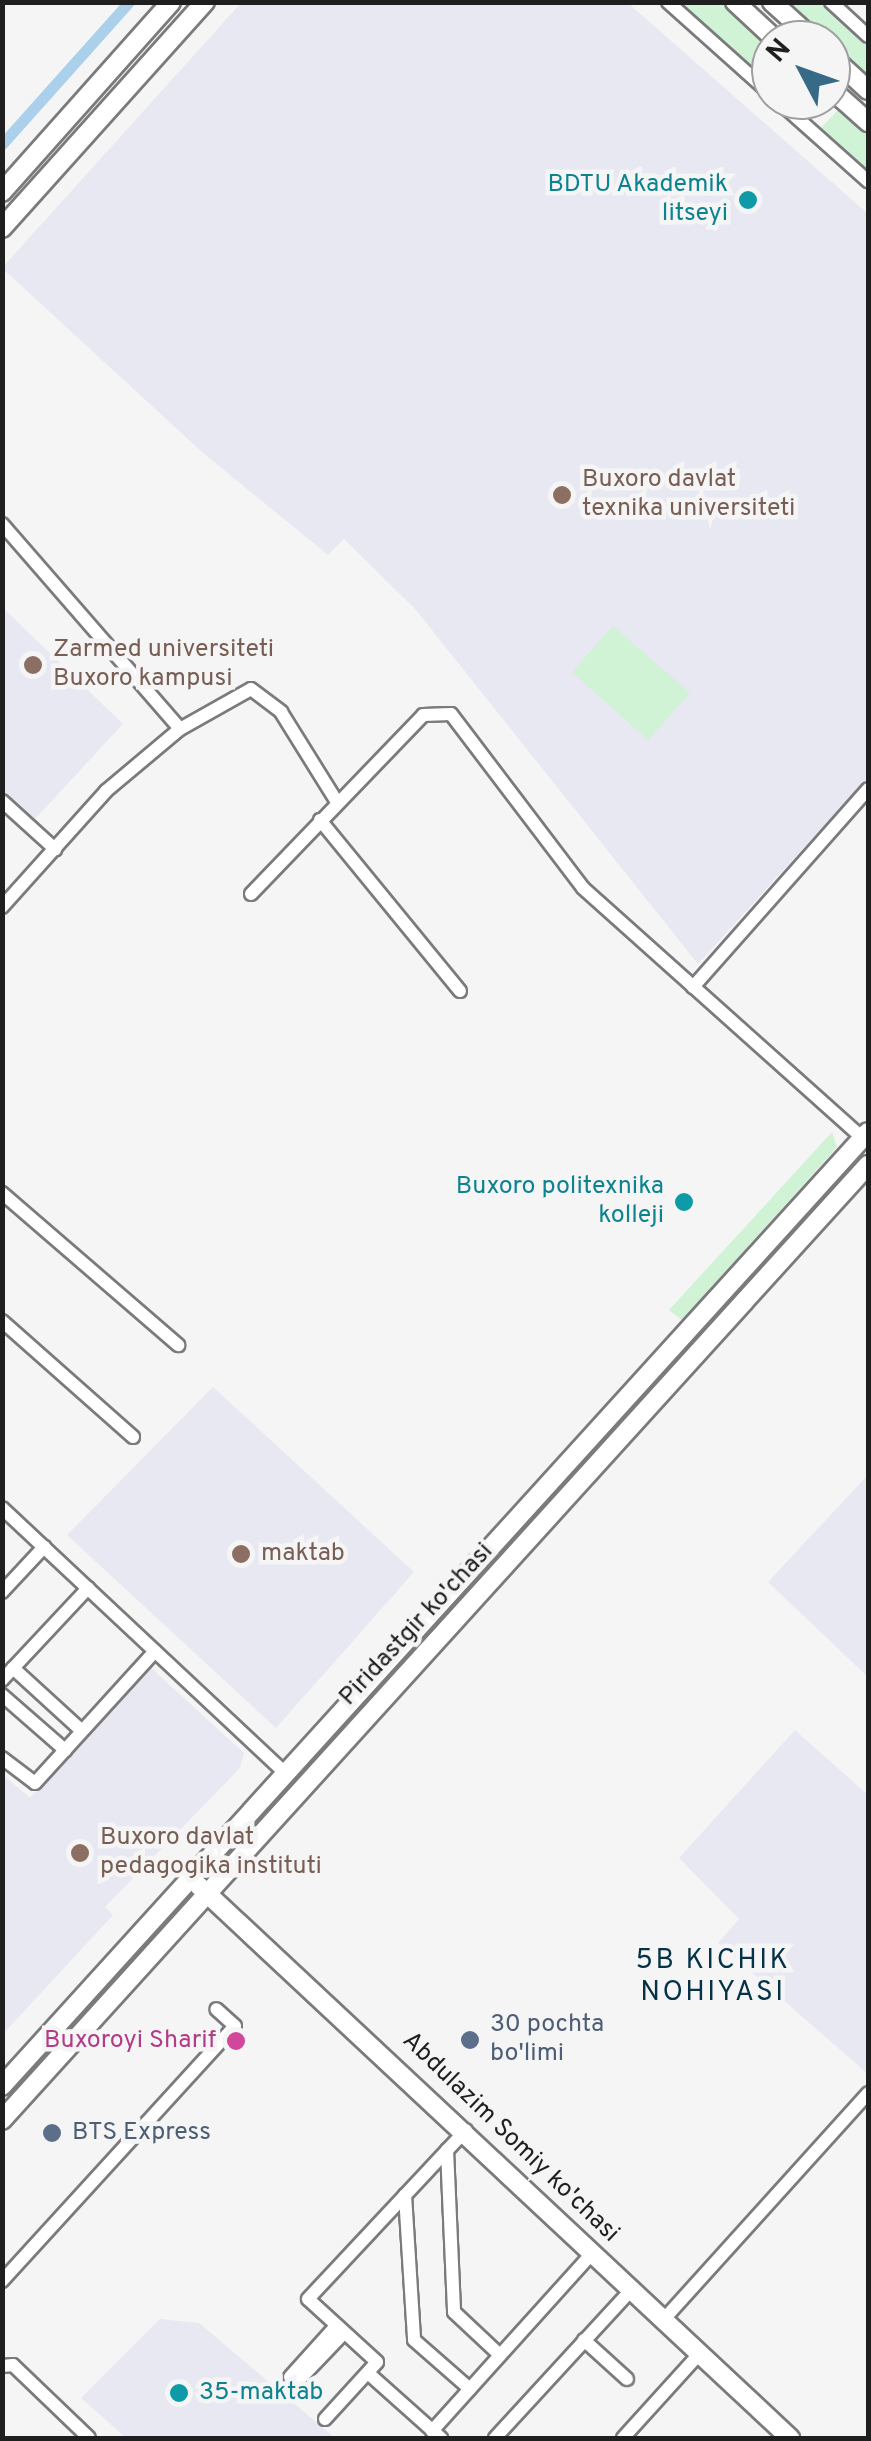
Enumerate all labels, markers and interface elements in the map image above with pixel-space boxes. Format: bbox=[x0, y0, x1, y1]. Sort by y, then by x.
north arrow bbox=[751, 20, 851, 120]
text: N bbox=[760, 32, 800, 71]
place label: BDTU Akademik litseyi bbox=[546, 171, 728, 230]
marker: BDTU Akademik litseyi bbox=[737, 189, 759, 211]
place label: Buxoro davlat texnika universiteti bbox=[582, 466, 795, 525]
marker: Buxoro davlat texnika universiteti bbox=[551, 484, 573, 506]
place label: Zarmed universiteti Buxoro kampusi bbox=[53, 636, 274, 695]
marker: Zarmed universiteti Buxoro kampusi bbox=[22, 654, 44, 676]
place label: Buxoro politexnika kolleji bbox=[456, 1173, 664, 1232]
marker: Buxoro politexnika kolleji bbox=[673, 1191, 695, 1213]
street label: Piridastgir ko'chasi bbox=[334, 1537, 500, 1713]
place label: maktab bbox=[261, 1539, 345, 1569]
marker: maktab bbox=[230, 1543, 252, 1565]
place label: Buxoro davlat pedagogika instituti bbox=[100, 1824, 322, 1883]
marker: Buxoro davlat pedagogika instituti bbox=[69, 1842, 91, 1864]
district label: 5B KICHIK NOHIYASI bbox=[636, 1944, 790, 2010]
place label: 30 pochta bo'limi bbox=[490, 2011, 604, 2070]
place label: Buxoroyi Sharif bbox=[44, 2026, 216, 2056]
street label: Abdulazim Somiy ko'chasi bbox=[395, 2026, 625, 2250]
marker: 30 pochta bo'limi bbox=[459, 2029, 481, 2051]
marker: Buxoroyi Sharif bbox=[225, 2030, 247, 2052]
place label: BTS Express bbox=[72, 2118, 211, 2148]
marker: BTS Express bbox=[41, 2122, 63, 2144]
place label: 35-maktab bbox=[199, 2378, 323, 2408]
marker: 35-maktab bbox=[168, 2382, 190, 2404]

